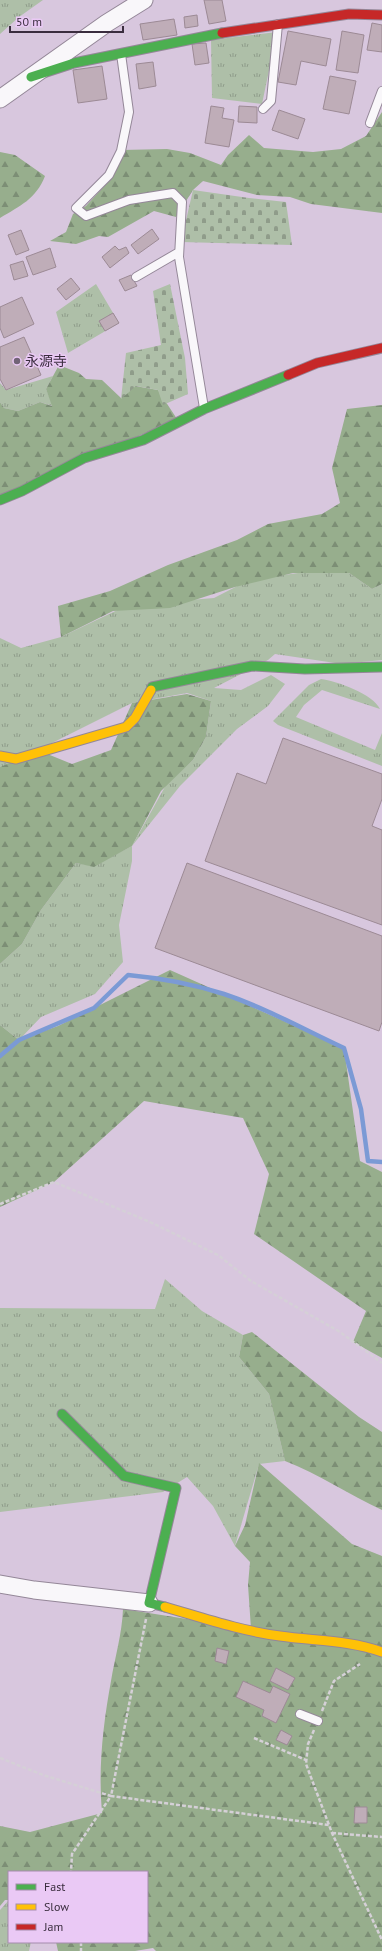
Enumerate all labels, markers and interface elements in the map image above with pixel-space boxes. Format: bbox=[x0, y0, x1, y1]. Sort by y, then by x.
scale bar bbox=[10, 8, 123, 34]
text: 50 m bbox=[16, 14, 42, 29]
place label: 永源寺 bbox=[25, 352, 67, 370]
marker: 永源寺 bbox=[12, 356, 22, 366]
legend bbox=[8, 1871, 148, 1943]
text: Fast bbox=[44, 1879, 65, 1894]
text: Slow bbox=[44, 1899, 69, 1914]
text: Jam bbox=[43, 1919, 63, 1934]

